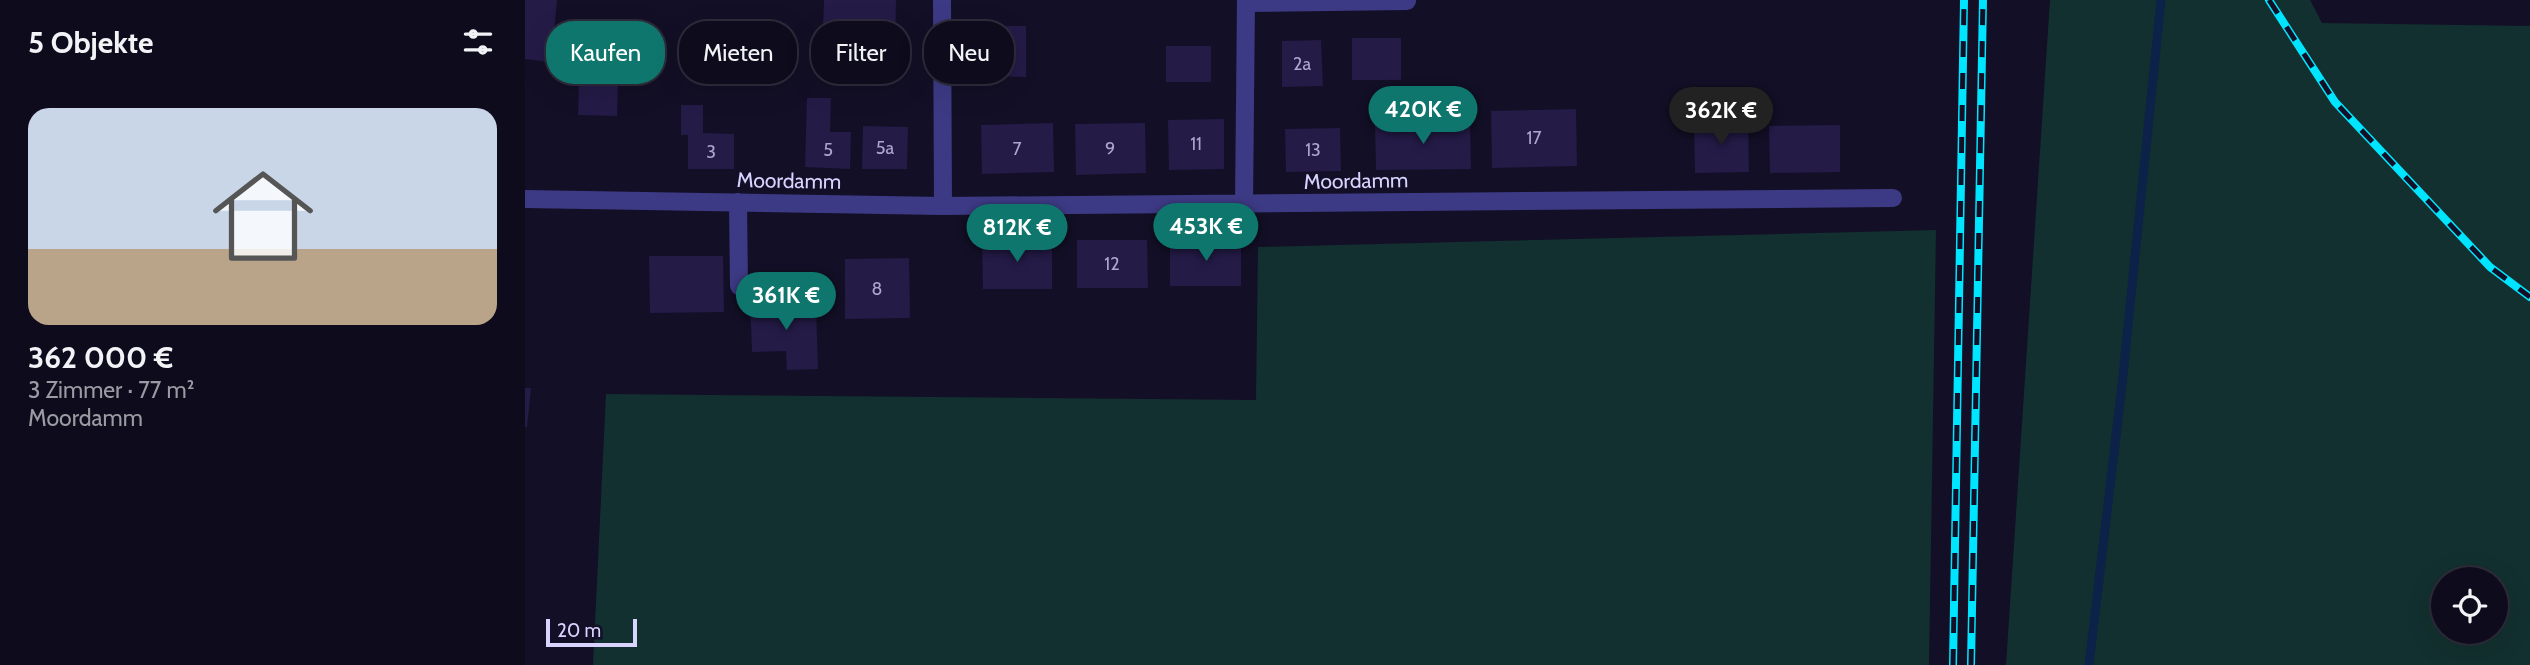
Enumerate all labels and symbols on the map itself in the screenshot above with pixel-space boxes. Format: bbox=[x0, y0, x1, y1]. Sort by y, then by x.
house number: 2a bbox=[1293, 53, 1311, 75]
pin: 420K € bbox=[1366, 86, 1480, 146]
pin: 362K € bbox=[1664, 88, 1778, 147]
house number: 17 bbox=[1527, 127, 1541, 149]
house number: 11 bbox=[1190, 133, 1202, 155]
house number: 5a bbox=[876, 137, 895, 159]
house number: 7 bbox=[1012, 138, 1022, 160]
house number: 9 bbox=[1105, 138, 1115, 160]
house number: 5 bbox=[823, 139, 833, 161]
house number: 13 bbox=[1305, 139, 1321, 161]
house number: 3 bbox=[706, 141, 716, 163]
street label: Moordamm bbox=[736, 167, 842, 194]
street label: Moordamm bbox=[1303, 167, 1409, 194]
pin: 812K € bbox=[960, 204, 1074, 264]
pin: 453K € bbox=[1149, 204, 1263, 263]
house number: 12 bbox=[1104, 253, 1120, 275]
pin: 361K € bbox=[729, 272, 843, 332]
house number: 8 bbox=[872, 278, 882, 300]
scale bar bbox=[546, 616, 637, 648]

